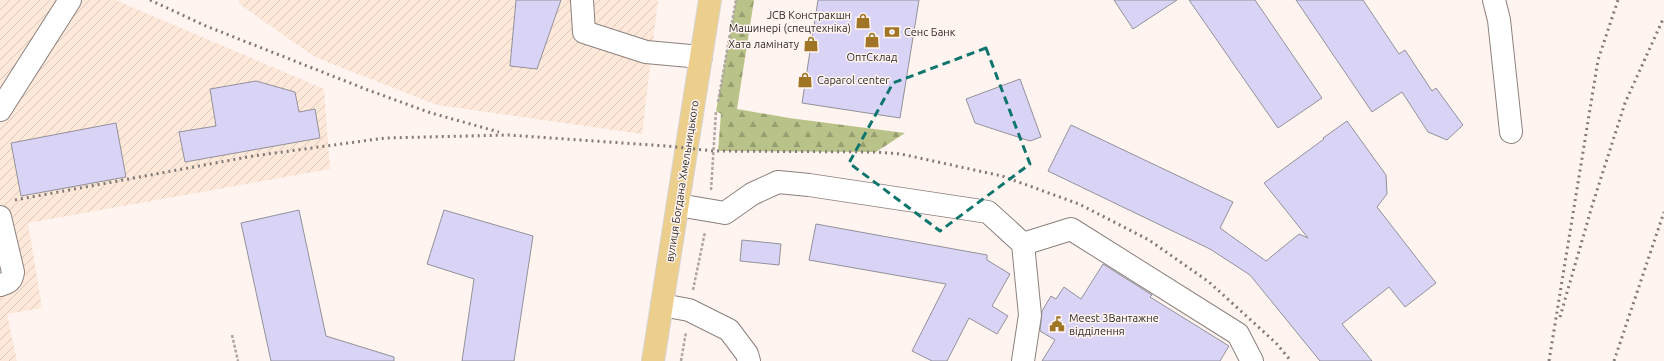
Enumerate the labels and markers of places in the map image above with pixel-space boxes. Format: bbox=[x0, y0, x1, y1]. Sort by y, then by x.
place label: JCB Констракшн Машинері (спецтехніка) bbox=[729, 9, 851, 35]
shop icon: JCB Констракшн Машинері (спецтехніка) bbox=[854, 12, 872, 30]
bank icon: Сенс Банк bbox=[883, 23, 901, 41]
place label: Сенс Банк bbox=[904, 26, 956, 38]
shop icon: ОптСклад bbox=[863, 31, 881, 49]
shop icon: Хата ламінату bbox=[802, 35, 820, 53]
place label: Хата ламінату bbox=[728, 38, 800, 50]
place label: ОптСклад bbox=[847, 51, 898, 63]
shop icon: Caparol center bbox=[796, 71, 814, 89]
place label: Caparol center bbox=[817, 74, 890, 86]
place label: Meest 3Вантажне відділення bbox=[1069, 312, 1159, 337]
public building icon: Meest 3Вантажне відділення bbox=[1048, 315, 1066, 333]

